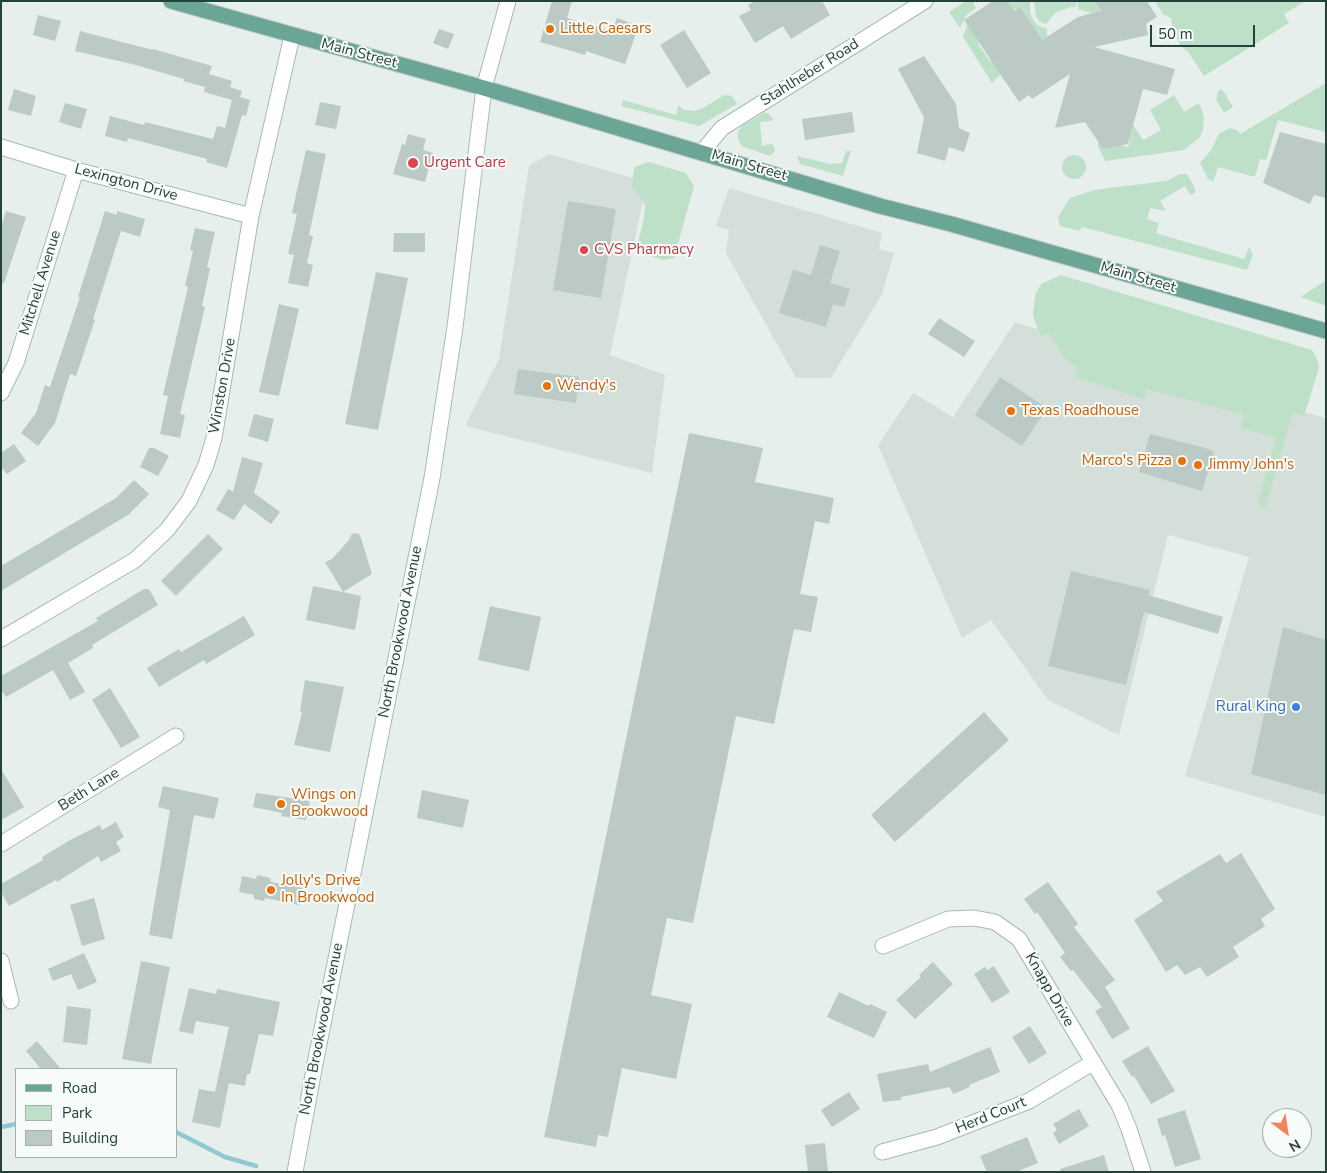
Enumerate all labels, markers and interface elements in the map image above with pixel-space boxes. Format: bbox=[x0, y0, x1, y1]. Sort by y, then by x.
scale bar bbox=[1152, 15, 1257, 47]
place label: Little Caesars bbox=[560, 20, 652, 38]
marker: Little Caesars bbox=[544, 23, 556, 35]
text: 50 m bbox=[1158, 24, 1193, 44]
street label: Main Street bbox=[319, 35, 399, 73]
street label: Stahlheber Road bbox=[757, 36, 863, 110]
street label: Main Street bbox=[709, 147, 789, 185]
place label: Urgent Care bbox=[424, 154, 506, 172]
marker: Urgent Care bbox=[406, 156, 420, 170]
street label: Lexington Drive bbox=[72, 161, 180, 205]
street label: Mitchell Avenue bbox=[17, 228, 65, 338]
place label: CVS Pharmacy bbox=[594, 241, 694, 259]
marker: CVS Pharmacy bbox=[578, 244, 590, 256]
street label: Main Street bbox=[1098, 259, 1178, 297]
street label: Winston Drive bbox=[206, 337, 240, 435]
place label: Wendy's bbox=[557, 377, 616, 395]
marker: Wendy's bbox=[541, 380, 553, 392]
place label: Texas Roadhouse bbox=[1021, 402, 1139, 420]
marker: Texas Roadhouse bbox=[1005, 405, 1017, 417]
place label: Marco's Pizza bbox=[1082, 452, 1172, 470]
marker: Marco's Pizza bbox=[1176, 455, 1188, 467]
place label: Jimmy John's bbox=[1208, 456, 1294, 474]
marker: Jimmy John's bbox=[1192, 459, 1204, 471]
street label: North Brookwood Avenue bbox=[375, 544, 427, 720]
place label: Rural King bbox=[1216, 698, 1286, 716]
marker: Rural King bbox=[1290, 701, 1302, 713]
street label: Beth Lane bbox=[55, 764, 123, 816]
place label: Wings on Brookwood bbox=[291, 786, 368, 821]
marker: Wings on Brookwood bbox=[275, 798, 287, 810]
place label: Jolly's Drive In Brookwood bbox=[281, 872, 374, 907]
marker: Jolly's Drive In Brookwood bbox=[265, 884, 277, 896]
street label: North Brookwood Avenue bbox=[296, 941, 348, 1117]
street label: Knapp Drive bbox=[1021, 950, 1077, 1030]
legend bbox=[15, 1068, 178, 1158]
text: Road bbox=[62, 1078, 97, 1098]
street label: Herd Court bbox=[953, 1094, 1029, 1138]
text: Park bbox=[62, 1103, 92, 1123]
north arrow bbox=[1262, 1108, 1312, 1158]
text: Building bbox=[62, 1128, 118, 1148]
text: N bbox=[1285, 1135, 1304, 1156]

